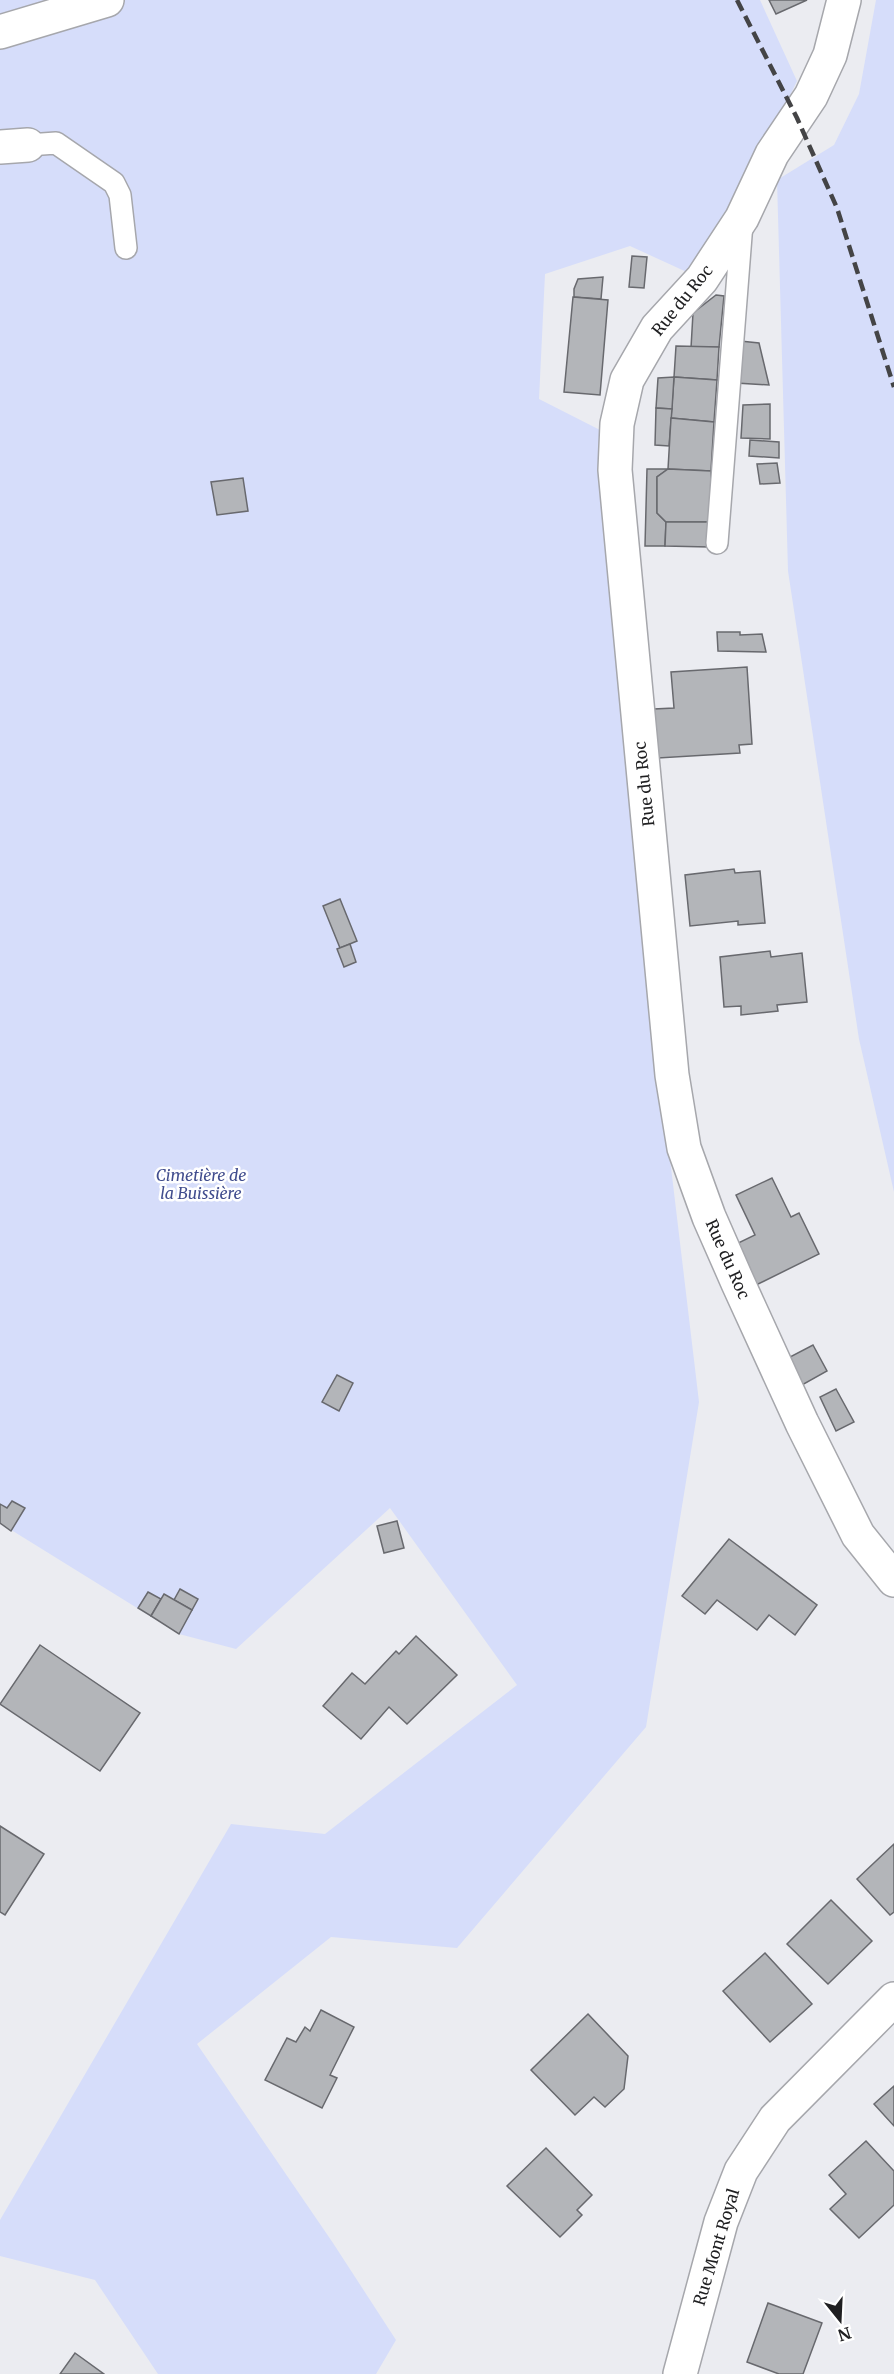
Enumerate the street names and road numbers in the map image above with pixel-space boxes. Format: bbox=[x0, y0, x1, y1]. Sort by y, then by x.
street label: Rue du Roc bbox=[647, 261, 717, 339]
street label: Rue du Roc bbox=[630, 741, 658, 827]
street label: Rue du Roc bbox=[702, 1216, 754, 1302]
street label: Rue Mont Royal bbox=[689, 2186, 743, 2308]

